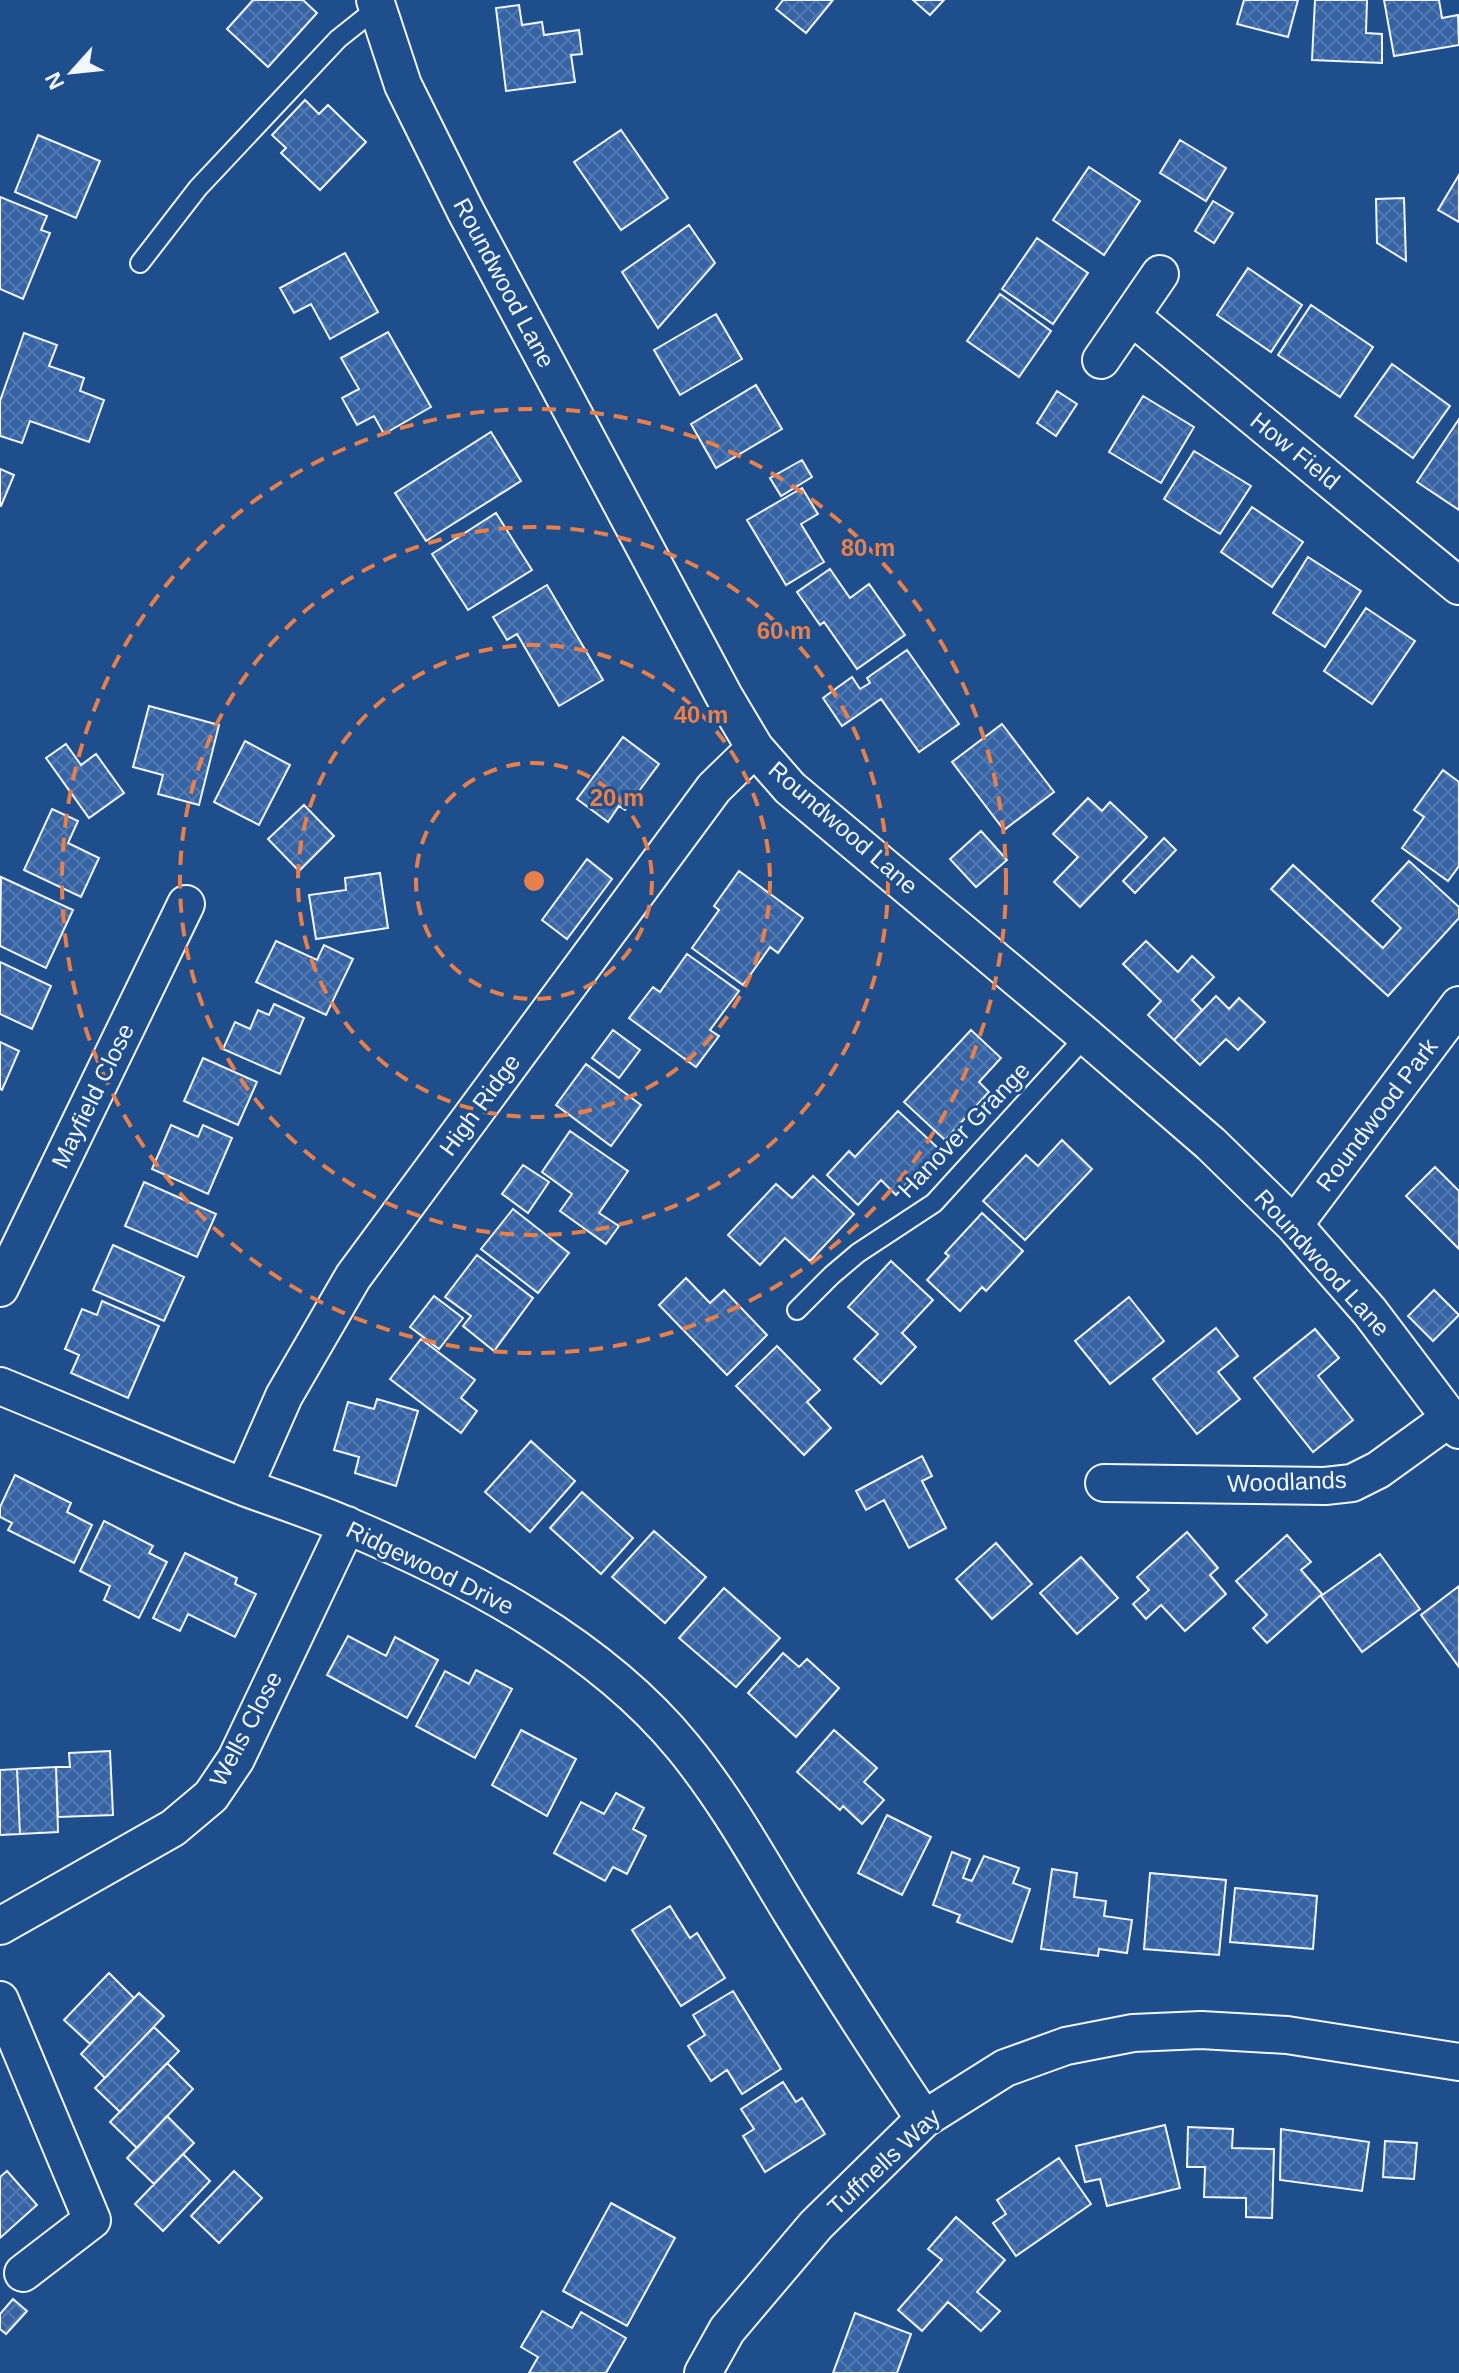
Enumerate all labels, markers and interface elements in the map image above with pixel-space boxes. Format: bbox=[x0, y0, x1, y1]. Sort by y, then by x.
north arrow bbox=[32, 32, 112, 112]
text: N bbox=[40, 68, 69, 94]
street label: Roundwood Lane bbox=[448, 193, 561, 372]
street label: How Field bbox=[1245, 407, 1345, 495]
text: 80 m bbox=[841, 534, 895, 561]
text: 60 m bbox=[757, 617, 811, 644]
text: 40 m bbox=[674, 701, 728, 728]
street label: Roundwood Lane bbox=[763, 756, 923, 900]
text: 20 m bbox=[590, 784, 644, 811]
centre of rings bbox=[520, 867, 548, 895]
street label: Mayfield Close bbox=[46, 1019, 139, 1172]
street label: Roundwood Park bbox=[1310, 1032, 1443, 1196]
street label: High Ridge bbox=[434, 1049, 525, 1161]
street label: Hanover Grange bbox=[892, 1056, 1035, 1203]
street label: Roundwood Lane bbox=[1249, 1184, 1395, 1342]
street label: Woodlands bbox=[1227, 1466, 1347, 1497]
street label: Ridgewood Drive bbox=[342, 1515, 518, 1620]
street label: Wells Close bbox=[204, 1667, 287, 1791]
street label: Tuffnells Way bbox=[822, 2103, 945, 2220]

